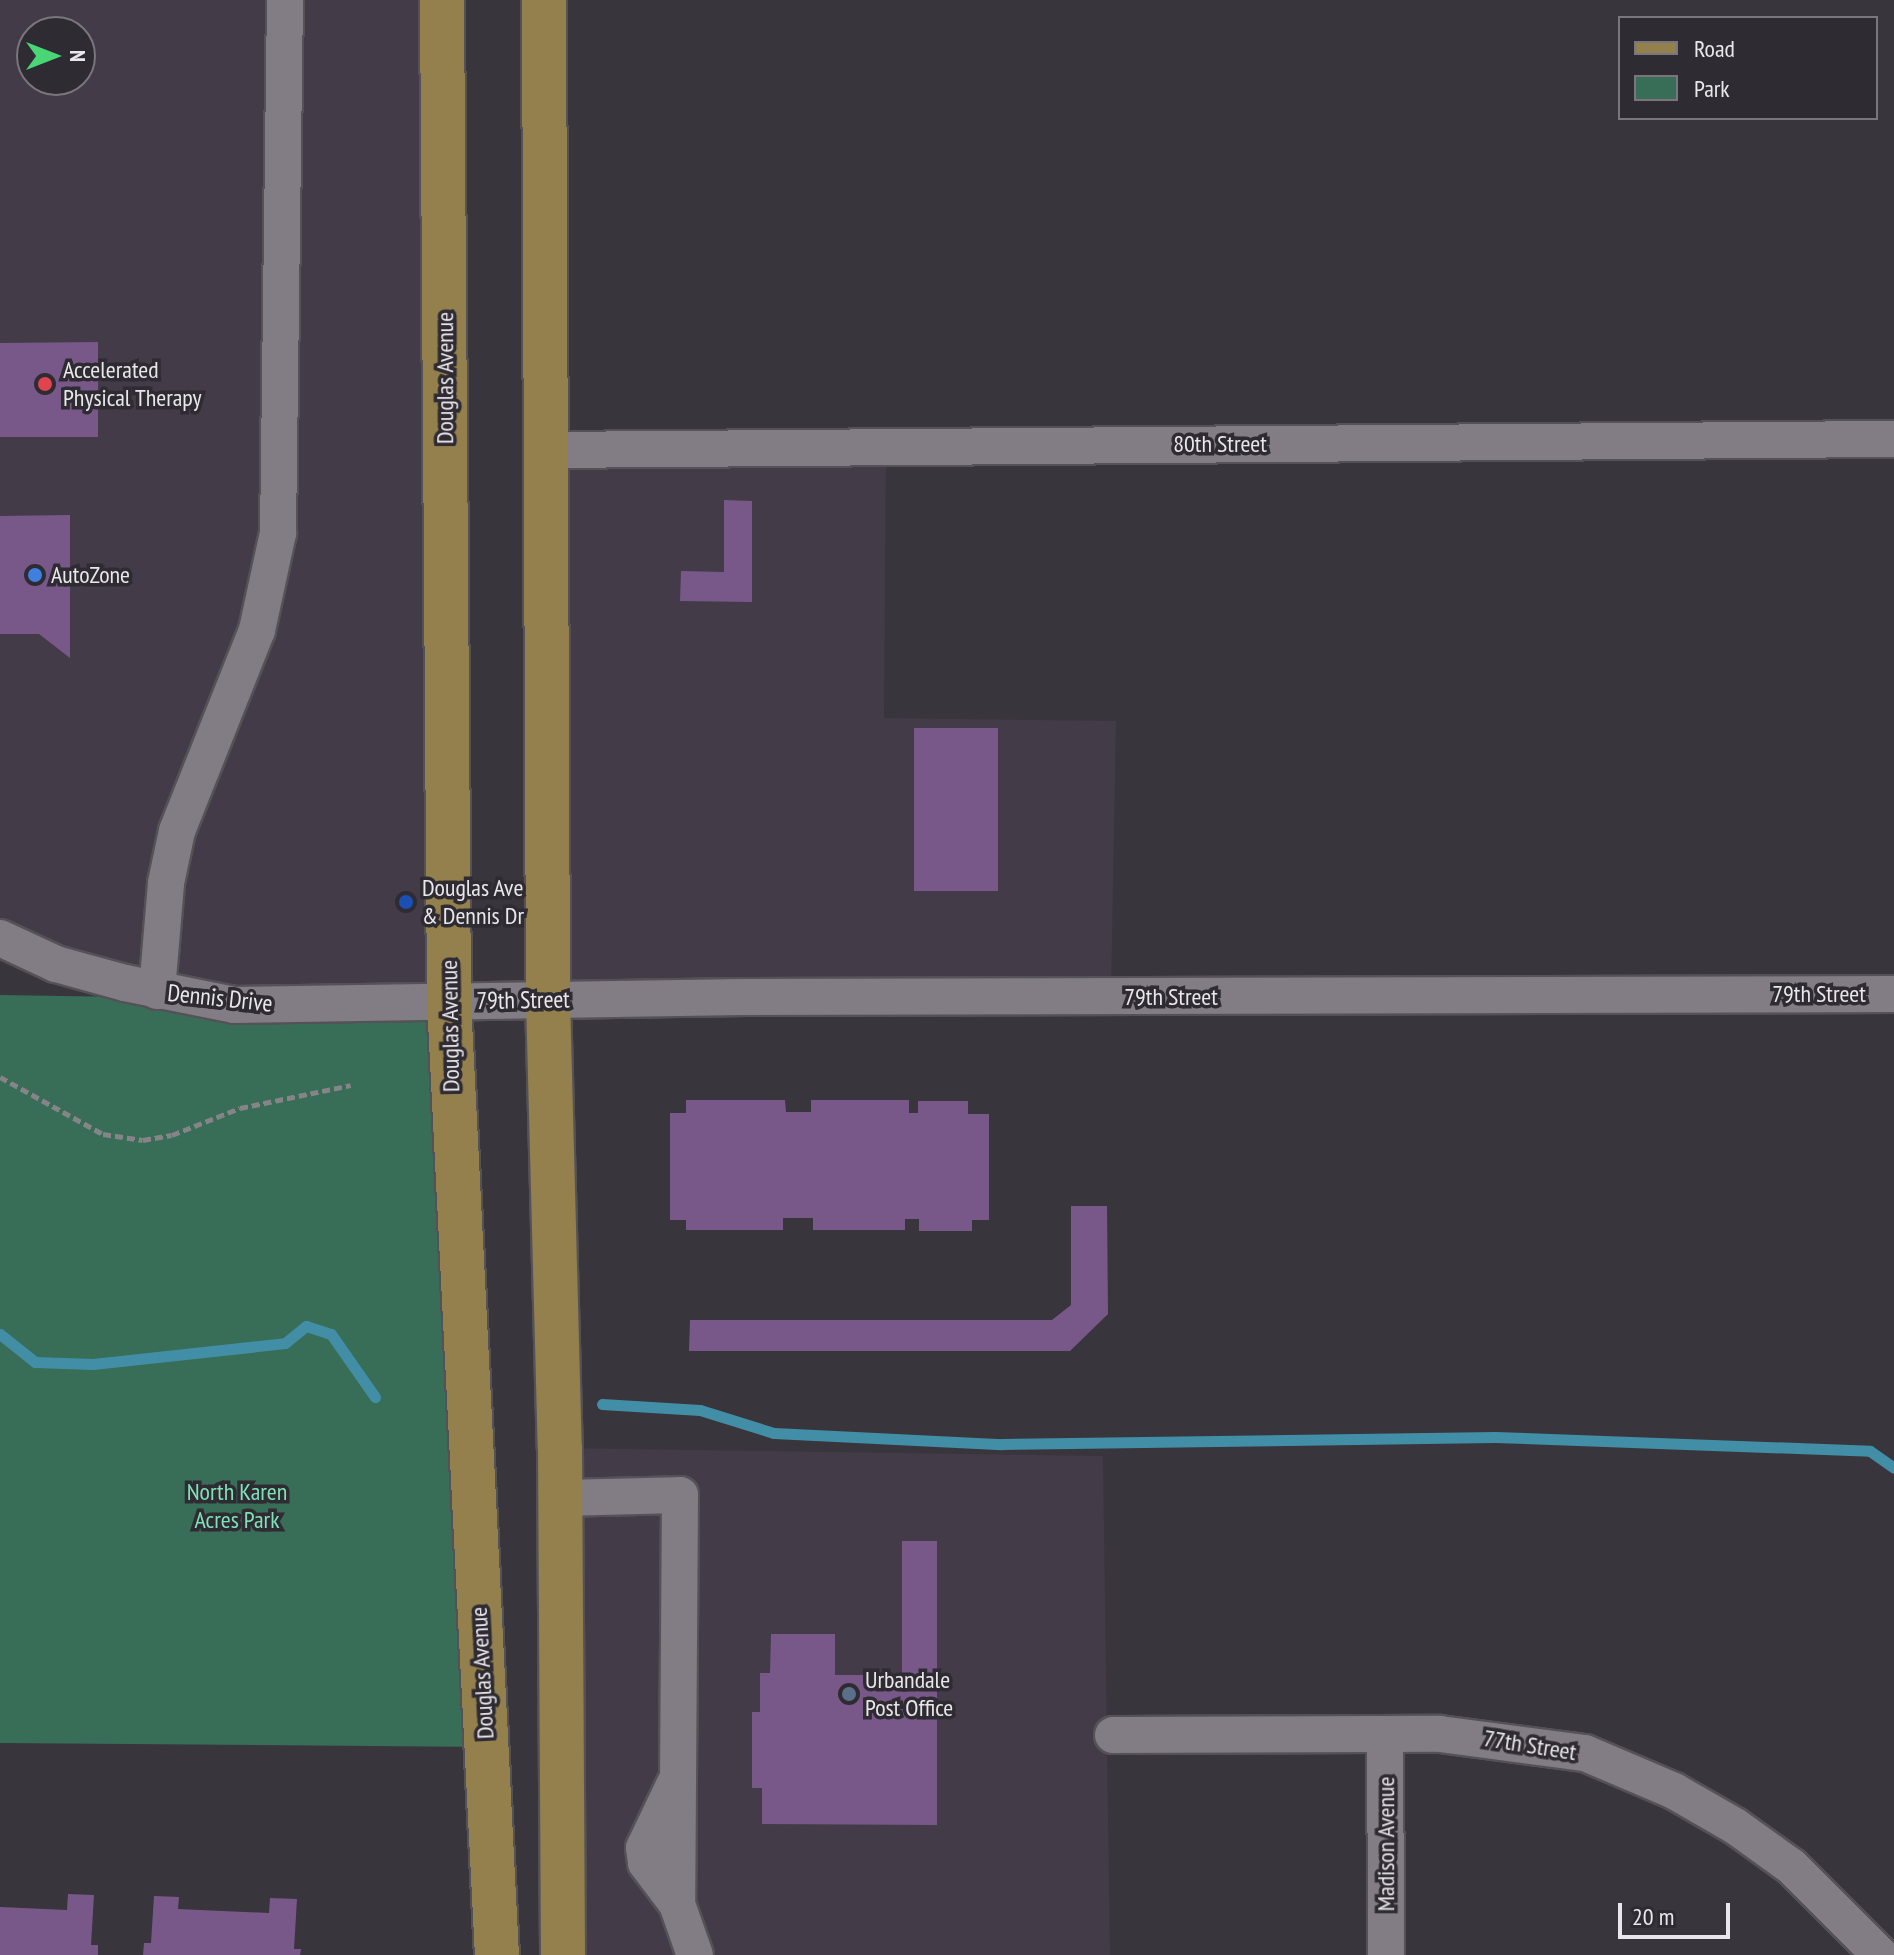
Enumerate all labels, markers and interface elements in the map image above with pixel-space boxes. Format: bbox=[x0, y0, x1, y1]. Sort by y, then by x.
north arrow bbox=[16, 16, 96, 96]
legend bbox=[1618, 16, 1878, 120]
text: Road bbox=[1694, 33, 1735, 64]
text: N bbox=[64, 50, 92, 62]
text: Park bbox=[1694, 73, 1730, 104]
street label: Douglas Avenue bbox=[431, 312, 459, 444]
place label: Accelerated Physical Therapy bbox=[63, 356, 202, 412]
marker: Accelerated Physical Therapy bbox=[34, 373, 56, 395]
street label: 80th Street bbox=[1173, 430, 1267, 458]
place label: AutoZone bbox=[51, 561, 130, 589]
marker: AutoZone bbox=[26, 566, 44, 584]
place label: Douglas Ave & Dennis Dr bbox=[422, 874, 524, 930]
marker: Douglas Ave & Dennis Dr bbox=[397, 893, 415, 911]
street label: Douglas Avenue bbox=[434, 959, 466, 1093]
street label: Dennis Drive bbox=[166, 978, 274, 1018]
street label: 79th Street bbox=[1772, 980, 1866, 1008]
street label: 79th Street bbox=[1124, 983, 1218, 1011]
street label: 79th Street bbox=[476, 985, 570, 1015]
park label: North Karen Acres Park bbox=[187, 1478, 287, 1534]
street label: Douglas Avenue bbox=[464, 1606, 500, 1740]
place label: Urbandale Post Office bbox=[865, 1666, 953, 1722]
marker: Urbandale Post Office bbox=[840, 1685, 858, 1703]
street label: 77th Street bbox=[1482, 1723, 1578, 1767]
street label: Madison Avenue bbox=[1372, 1776, 1400, 1912]
scale bar bbox=[1622, 1887, 1734, 1937]
text: 20 m bbox=[1632, 1901, 1674, 1932]

